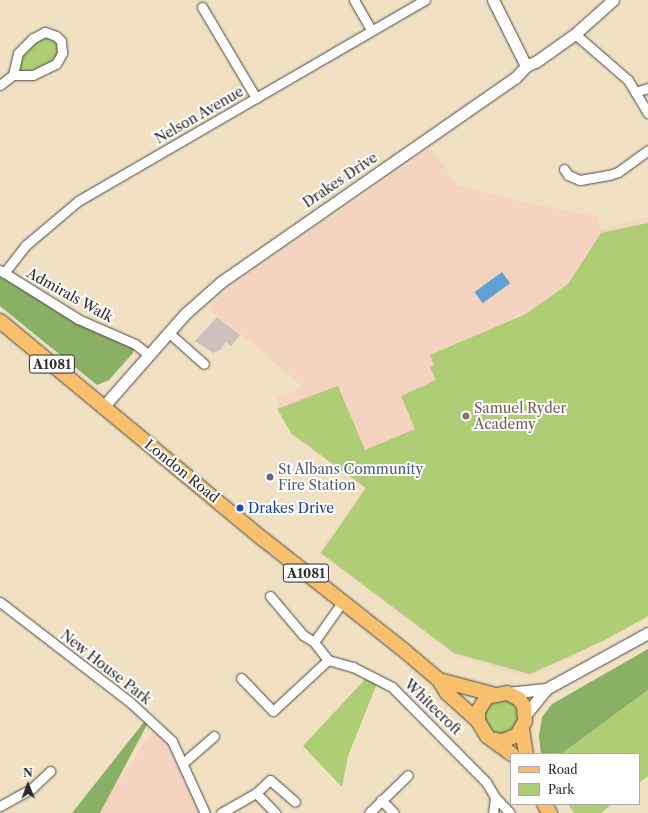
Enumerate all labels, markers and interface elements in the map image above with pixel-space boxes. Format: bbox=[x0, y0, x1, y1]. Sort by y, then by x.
street label: Nelson Avenue bbox=[151, 83, 247, 147]
street label: Drakes Drive bbox=[300, 149, 380, 211]
street label: Admirals Walk bbox=[24, 264, 116, 326]
road number: A1081 bbox=[28, 353, 76, 375]
place label: Samuel Ryder Academy bbox=[474, 400, 567, 432]
marker: Samuel Ryder Academy bbox=[461, 411, 471, 421]
street label: London Road bbox=[141, 436, 223, 506]
place label: St Albans Community Fire Station bbox=[278, 461, 424, 494]
marker: St Albans Community Fire Station bbox=[265, 472, 275, 482]
place label: Drakes Drive bbox=[248, 500, 334, 516]
marker: Drakes Drive bbox=[235, 503, 245, 513]
road number: A1081 bbox=[282, 562, 330, 584]
street label: New House Park bbox=[57, 626, 155, 708]
street label: Whitecroft bbox=[401, 676, 465, 738]
legend bbox=[510, 753, 640, 805]
text: Road bbox=[548, 762, 578, 777]
north arrow bbox=[8, 765, 48, 805]
text: N bbox=[23, 766, 33, 780]
text: Park bbox=[548, 782, 574, 797]

